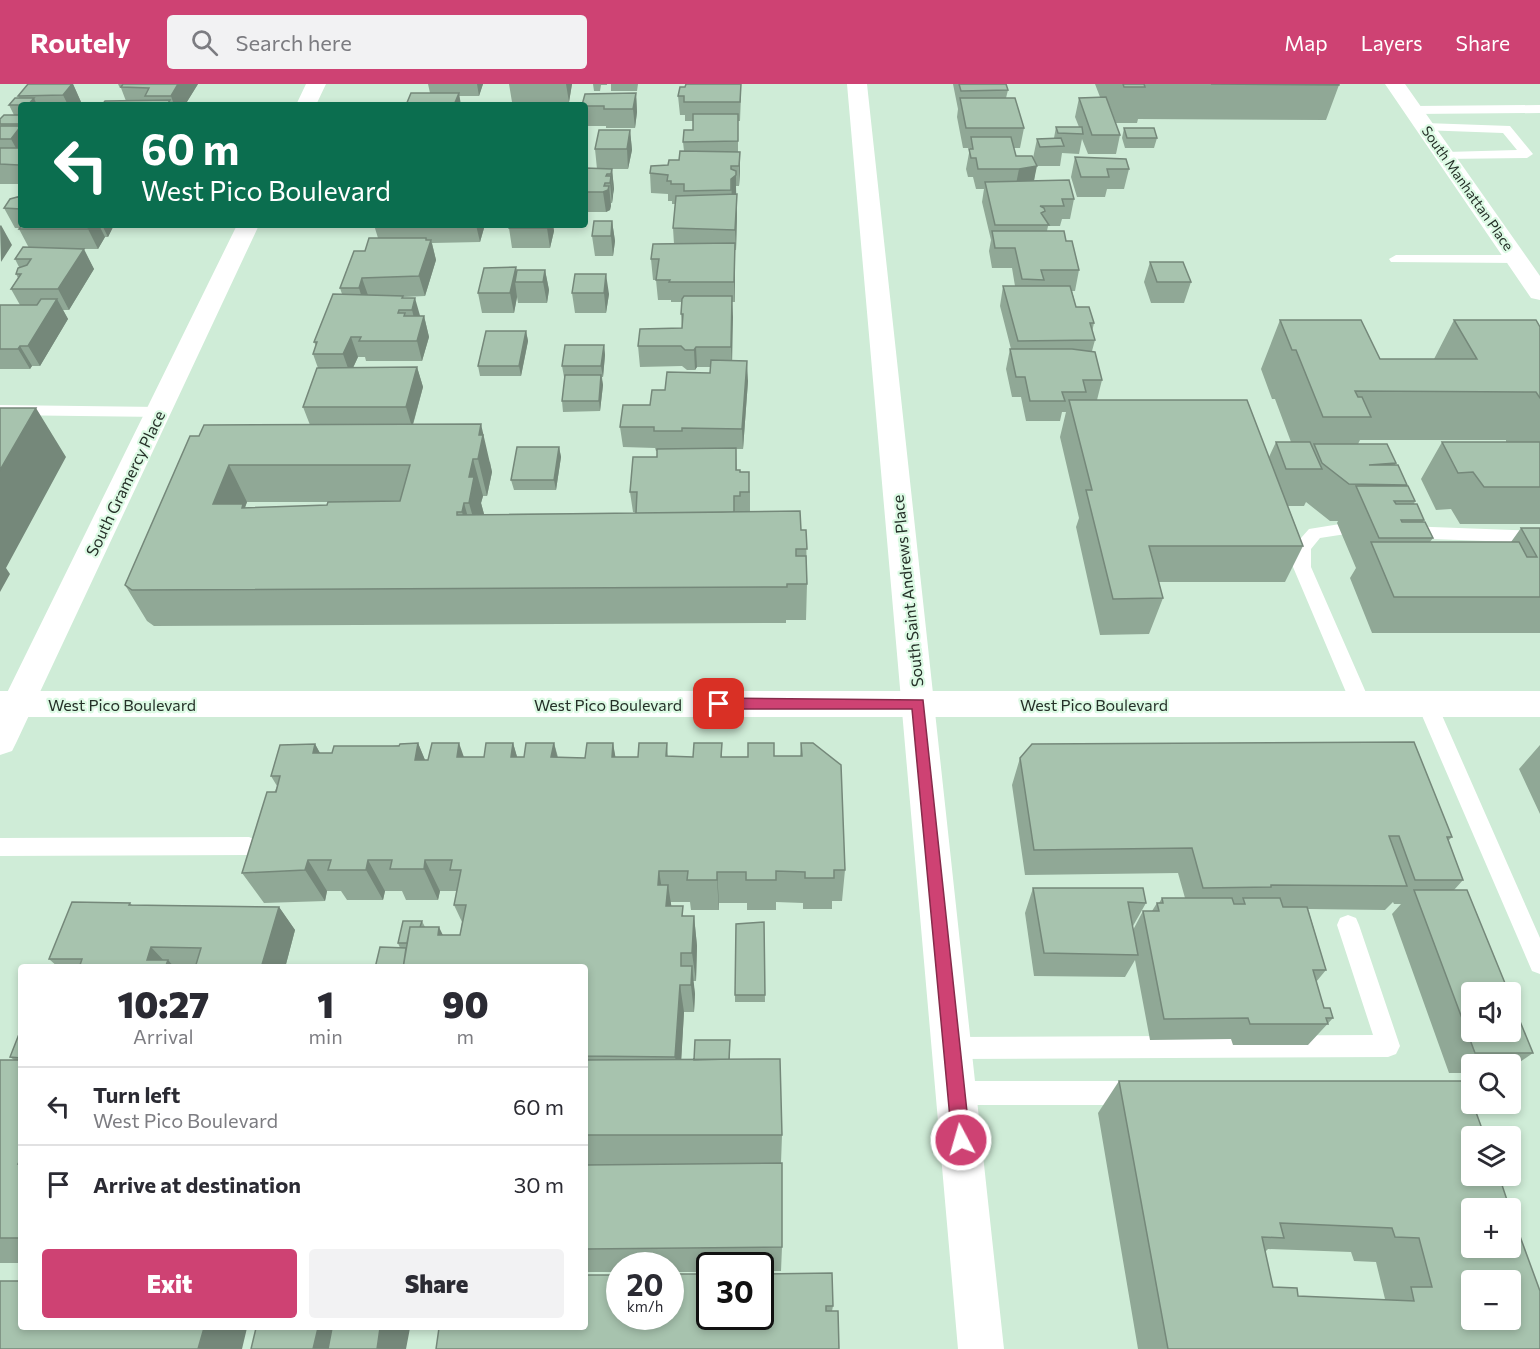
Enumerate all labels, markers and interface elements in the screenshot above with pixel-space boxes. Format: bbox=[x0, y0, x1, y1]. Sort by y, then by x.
search box bbox=[167, 15, 587, 69]
text: Routely bbox=[30, 25, 131, 59]
icon: search bbox=[188, 26, 221, 59]
text: Search here bbox=[236, 29, 352, 56]
text: Map bbox=[1284, 30, 1328, 55]
text: Layers bbox=[1361, 30, 1423, 55]
text: Share bbox=[1456, 30, 1510, 55]
text: 60 m bbox=[141, 122, 240, 174]
street label: South Manhattan Place bbox=[1419, 122, 1517, 254]
icon: left bbox=[42, 126, 120, 204]
text: West Pico Boulevard bbox=[141, 174, 391, 207]
street label: South Gramercy Place bbox=[81, 407, 169, 559]
street label: South Saint Andrews Place bbox=[887, 494, 927, 688]
pin bbox=[693, 678, 744, 729]
icon: arrive bbox=[702, 687, 735, 720]
street label: West Pico Boulevard bbox=[48, 695, 196, 714]
street label: West Pico Boulevard bbox=[534, 695, 682, 714]
street label: West Pico Boulevard bbox=[1020, 695, 1168, 714]
text: 10:27 bbox=[117, 981, 209, 1025]
text: 1 bbox=[317, 981, 334, 1025]
text: 90 bbox=[442, 981, 489, 1025]
map controls bbox=[1461, 982, 1521, 1330]
button: sound bbox=[1461, 982, 1521, 1042]
text: Arrival bbox=[133, 1024, 194, 1048]
text: min bbox=[309, 1024, 343, 1048]
text: m bbox=[457, 1024, 474, 1048]
button: search bbox=[1461, 1054, 1521, 1114]
text: Turn left bbox=[93, 1081, 180, 1108]
icon: left bbox=[42, 1090, 75, 1123]
text: 60 m bbox=[513, 1093, 564, 1120]
text: West Pico Boulevard bbox=[93, 1108, 278, 1132]
position arrow bbox=[929, 1108, 993, 1172]
button: layers bbox=[1461, 1126, 1521, 1186]
icon: arrive bbox=[42, 1168, 75, 1201]
text: Arrive at destination bbox=[93, 1171, 301, 1198]
text: 30 m bbox=[514, 1171, 564, 1198]
button: + bbox=[1461, 1198, 1521, 1258]
button: Exit bbox=[42, 1249, 297, 1318]
button: Share bbox=[309, 1249, 564, 1318]
speed limit sign: 30 bbox=[696, 1252, 774, 1330]
text: 20 bbox=[627, 1265, 663, 1302]
button: − bbox=[1461, 1270, 1521, 1330]
text: km/h bbox=[627, 1297, 663, 1315]

